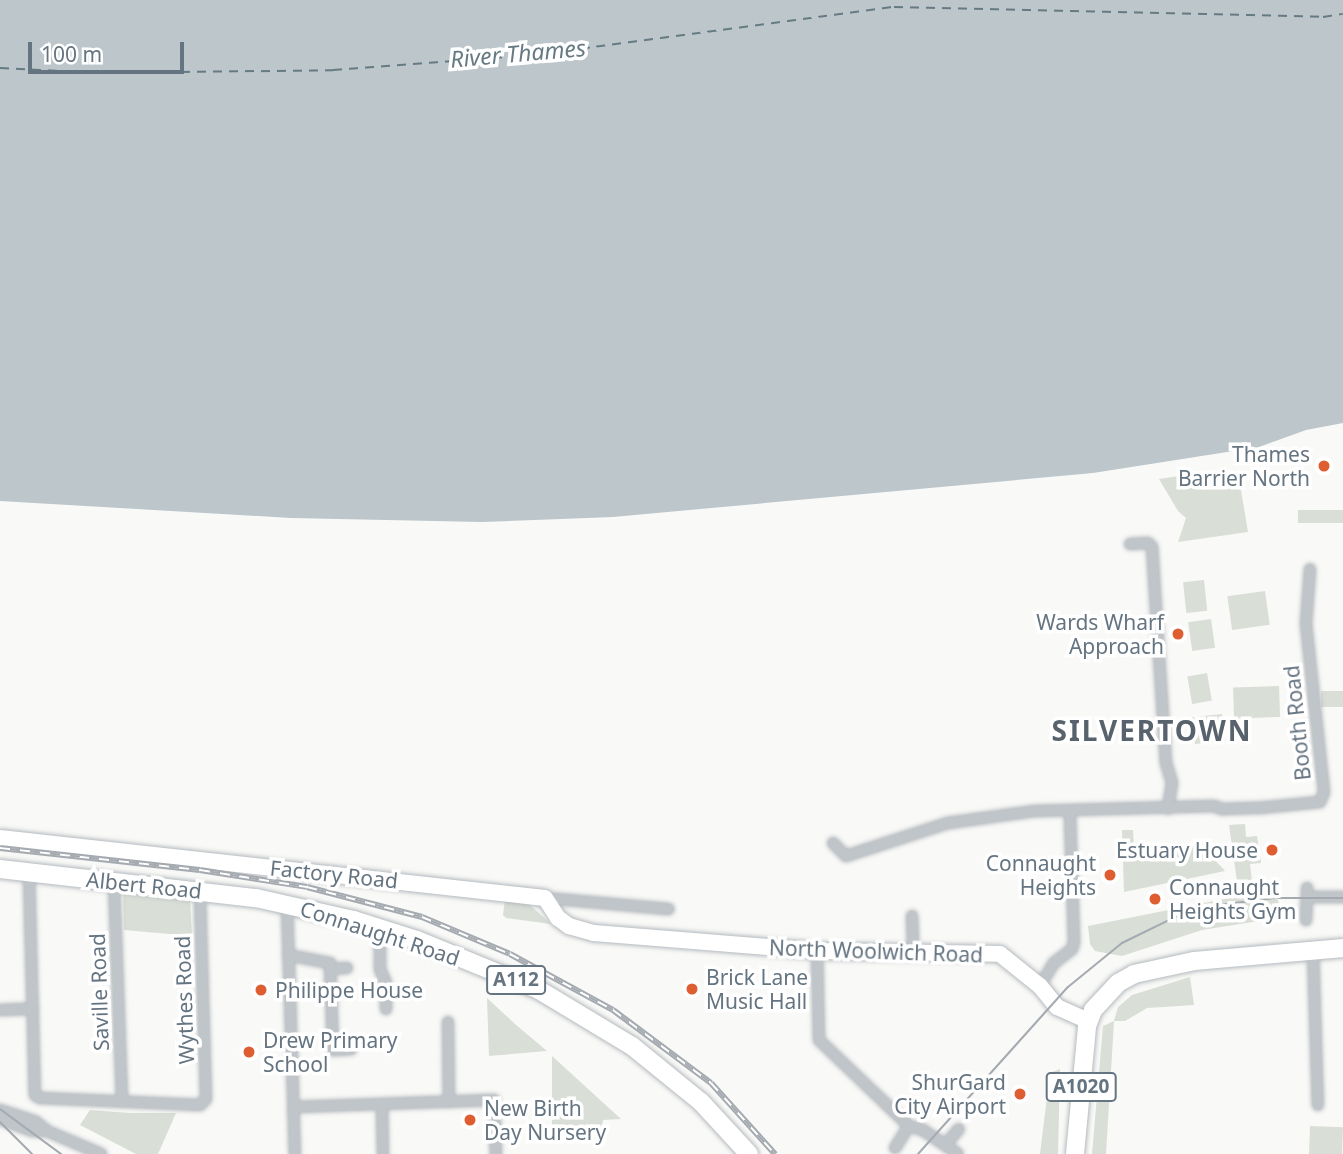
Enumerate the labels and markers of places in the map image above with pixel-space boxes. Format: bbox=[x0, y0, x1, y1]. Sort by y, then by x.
place label: Thames Barrier North bbox=[1178, 441, 1310, 491]
marker: Thames Barrier North bbox=[1316, 458, 1332, 474]
place label: Wards Wharf Approach bbox=[1036, 609, 1164, 659]
marker: Wards Wharf Approach bbox=[1170, 626, 1186, 642]
place label: Estuary House bbox=[1116, 837, 1258, 863]
marker: Estuary House bbox=[1264, 842, 1280, 858]
place label: Connaught Heights bbox=[986, 850, 1096, 900]
marker: Connaught Heights bbox=[1102, 867, 1118, 883]
place label: Connaught Heights Gym bbox=[1169, 874, 1296, 924]
marker: Connaught Heights Gym bbox=[1147, 891, 1163, 907]
place label: Brick Lane Music Hall bbox=[706, 964, 808, 1014]
place label: Philippe House bbox=[275, 977, 423, 1003]
marker: Brick Lane Music Hall bbox=[684, 981, 700, 997]
marker: Philippe House bbox=[253, 982, 269, 998]
place label: Drew Primary School bbox=[263, 1027, 398, 1077]
marker: Drew Primary School bbox=[241, 1044, 257, 1060]
place label: ShurGard City Airport bbox=[894, 1069, 1006, 1119]
marker: ShurGard City Airport bbox=[1012, 1086, 1028, 1102]
place label: New Birth Day Nursery bbox=[484, 1095, 606, 1145]
marker: New Birth Day Nursery bbox=[462, 1112, 478, 1128]

